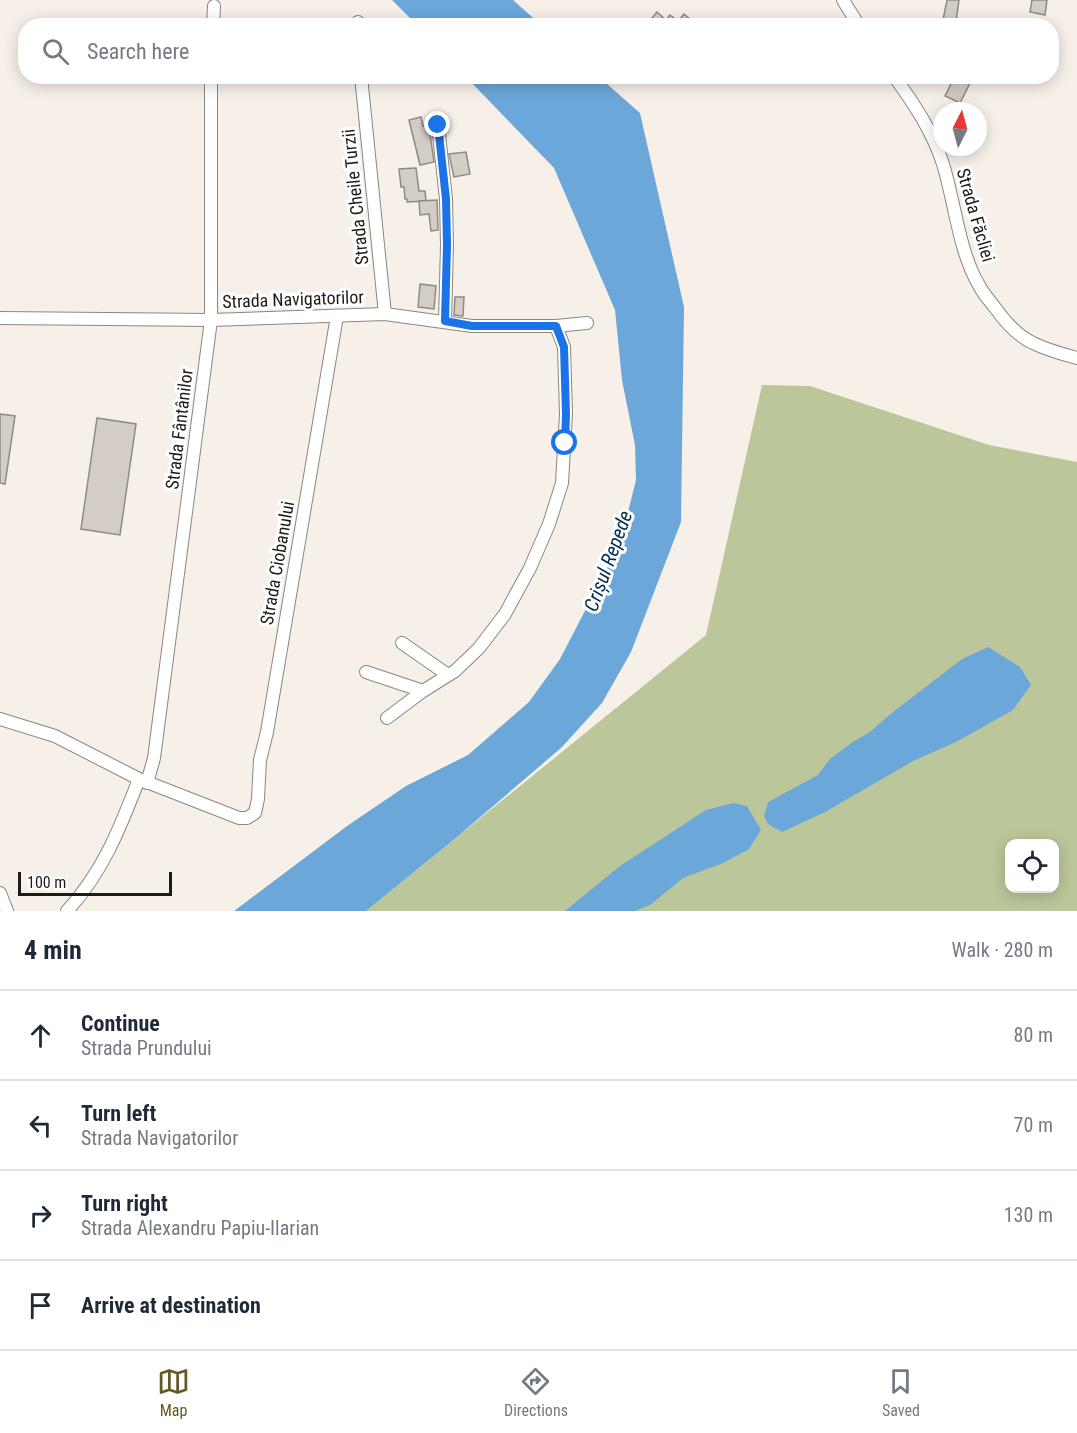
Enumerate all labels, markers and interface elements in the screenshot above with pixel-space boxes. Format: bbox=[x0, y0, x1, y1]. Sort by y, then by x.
search box bbox=[18, 18, 1059, 84]
icon: search bbox=[39, 35, 72, 68]
text: Search here bbox=[87, 39, 189, 64]
north arrow bbox=[933, 102, 987, 156]
route end bbox=[424, 111, 450, 137]
street label: Strada Cheile Turzii bbox=[337, 128, 373, 266]
street label: Strada Făcliei bbox=[953, 166, 999, 264]
street label: Strada Navigatorilor bbox=[222, 286, 365, 312]
street label: Strada Fântânilor bbox=[161, 367, 197, 490]
route start bbox=[551, 429, 577, 455]
street label: Strada Ciobanului bbox=[256, 499, 298, 627]
water label: Crișul Repede bbox=[579, 507, 637, 615]
map controls bbox=[1005, 839, 1059, 893]
button: locate bbox=[1005, 839, 1059, 893]
scale bar bbox=[18, 869, 172, 896]
text: 100 m bbox=[27, 873, 66, 892]
text: 4 min bbox=[24, 935, 82, 965]
text: Walk · 280 m bbox=[952, 938, 1053, 962]
text: Continue bbox=[81, 1011, 160, 1036]
icon: ahead bbox=[24, 1019, 57, 1052]
text: 80 m bbox=[1014, 1023, 1053, 1047]
text: Strada Prundului bbox=[81, 1036, 212, 1060]
text: Turn left bbox=[81, 1101, 156, 1126]
icon: left bbox=[24, 1109, 57, 1142]
text: 70 m bbox=[1014, 1113, 1053, 1137]
text: Strada Navigatorilor bbox=[81, 1126, 238, 1150]
text: Turn right bbox=[81, 1191, 168, 1216]
icon: right bbox=[24, 1199, 57, 1232]
text: 130 m bbox=[1004, 1203, 1053, 1227]
text: Strada Alexandru Papiu-Ilarian bbox=[81, 1216, 319, 1240]
icon: arrive bbox=[24, 1289, 57, 1322]
text: Arrive at destination bbox=[81, 1293, 261, 1318]
tab: Map bbox=[157, 1365, 190, 1420]
tab: Directions bbox=[504, 1365, 568, 1420]
tab: Saved bbox=[882, 1365, 920, 1420]

